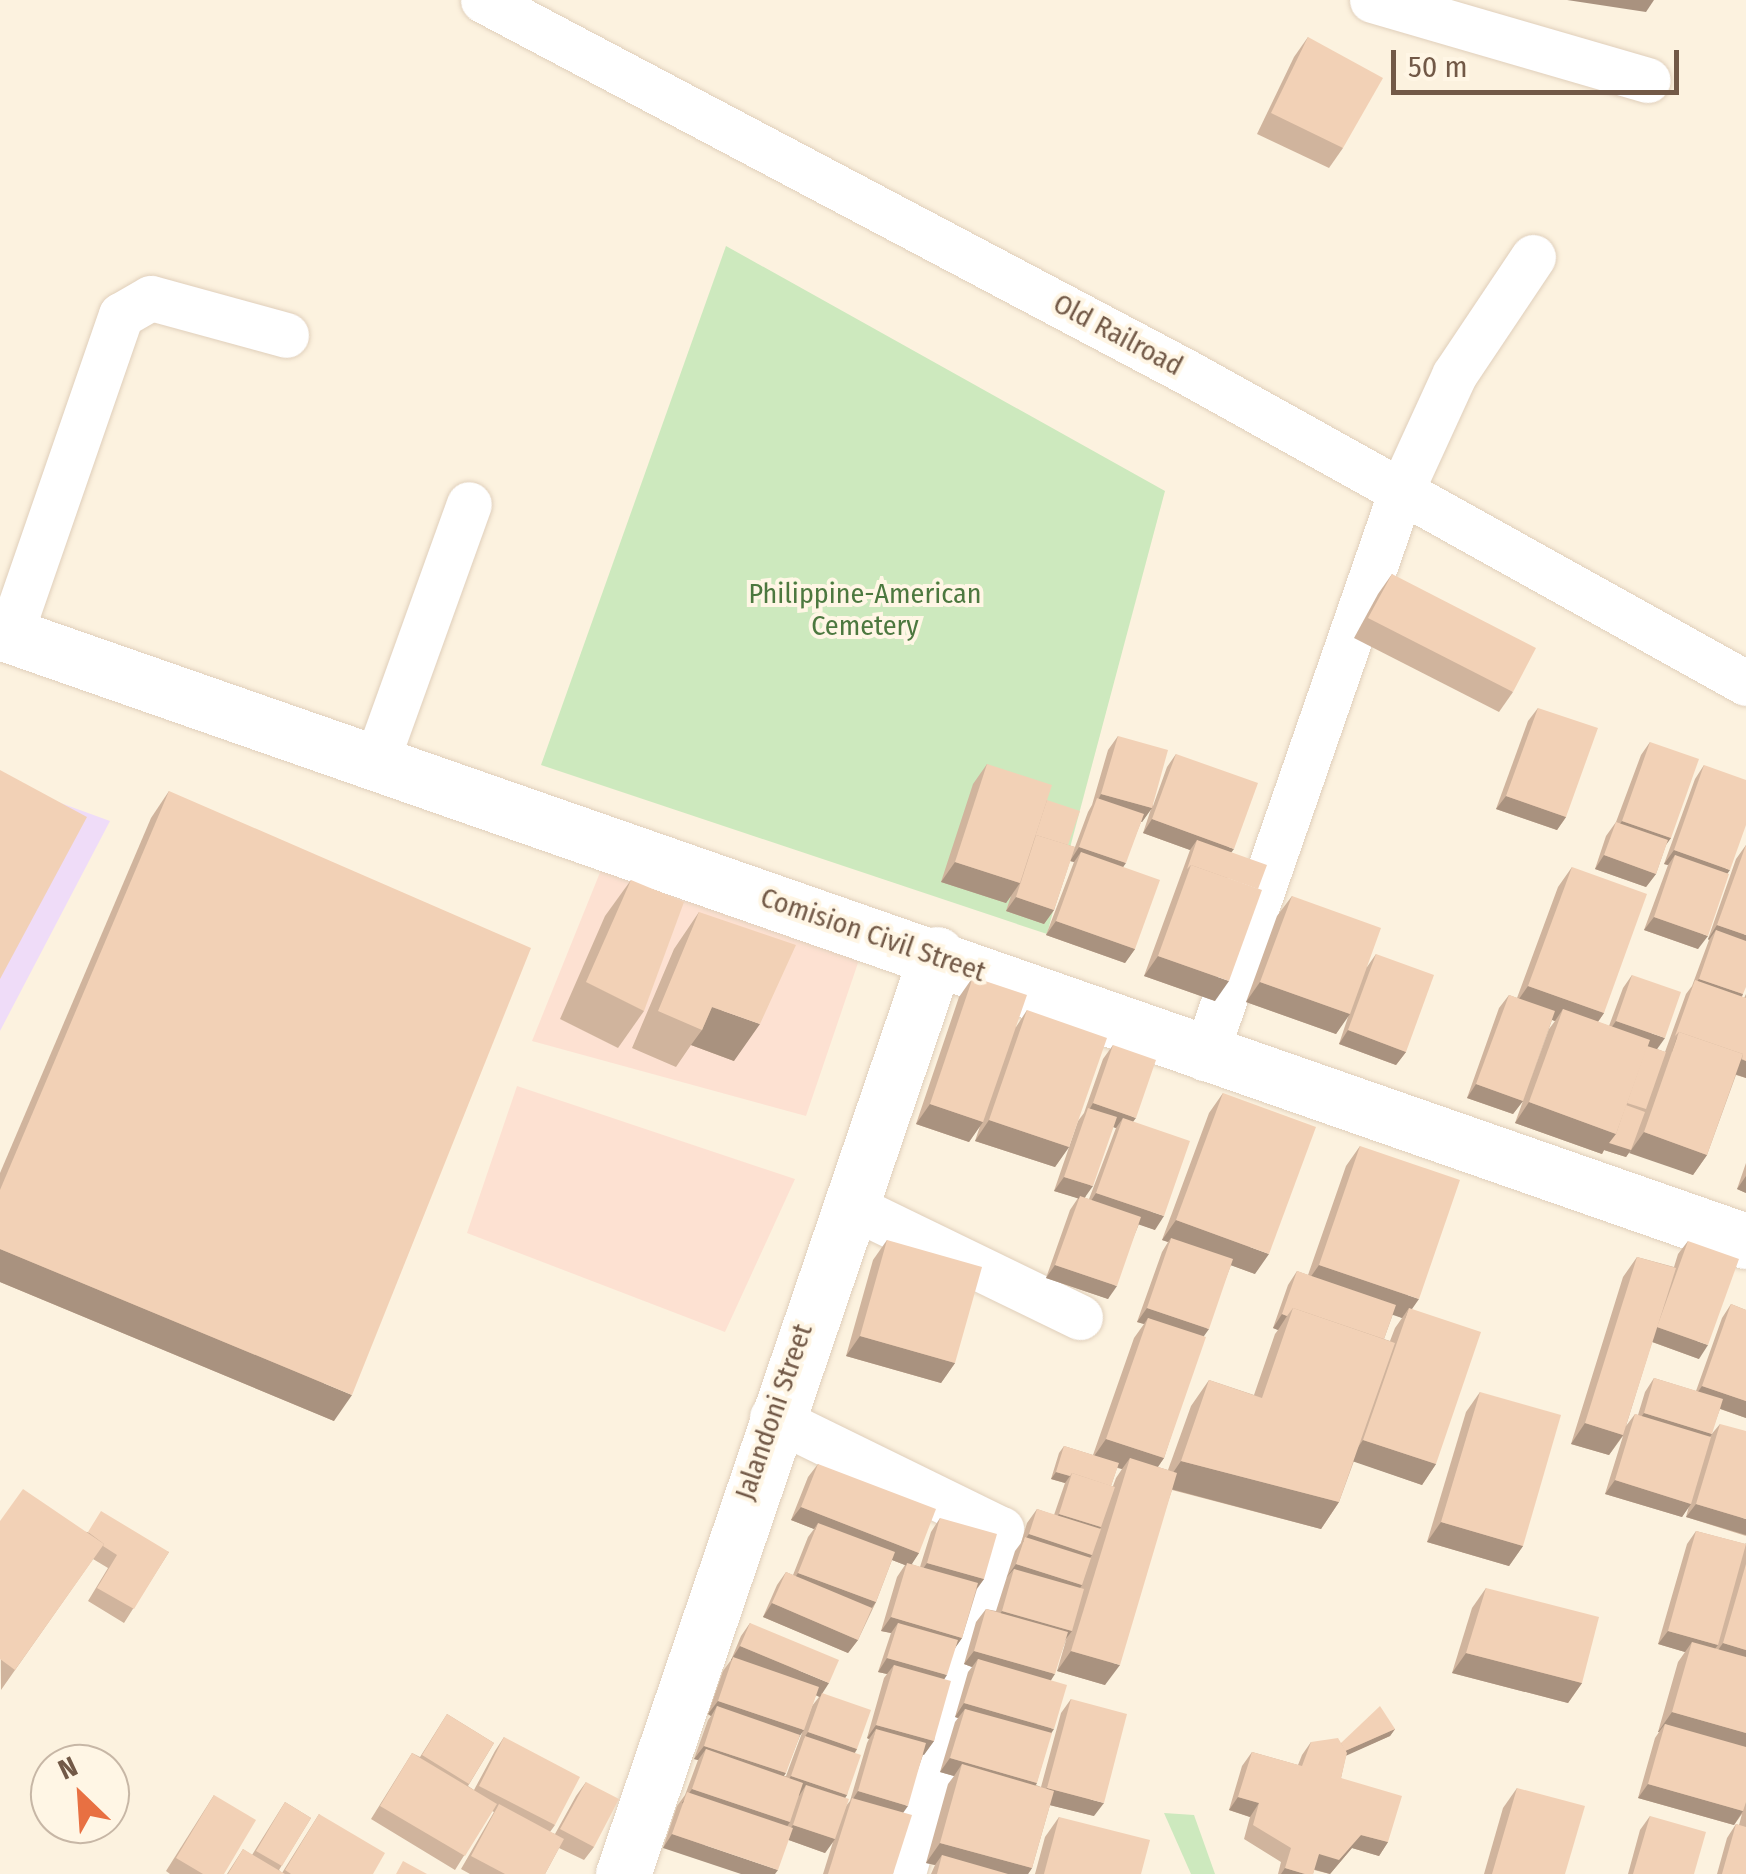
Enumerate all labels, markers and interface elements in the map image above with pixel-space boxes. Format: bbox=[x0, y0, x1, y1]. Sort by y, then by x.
scale bar bbox=[1396, 30, 1684, 92]
text: 50 m bbox=[1408, 49, 1468, 85]
street label: Old Railroad bbox=[1048, 287, 1188, 383]
park label: Philippine-American Cemetery bbox=[749, 577, 981, 643]
street label: Comision Civil Street bbox=[756, 881, 990, 989]
street label: Jalandoni Street bbox=[728, 1320, 820, 1504]
north arrow bbox=[30, 1744, 130, 1844]
text: N bbox=[53, 1750, 83, 1787]

